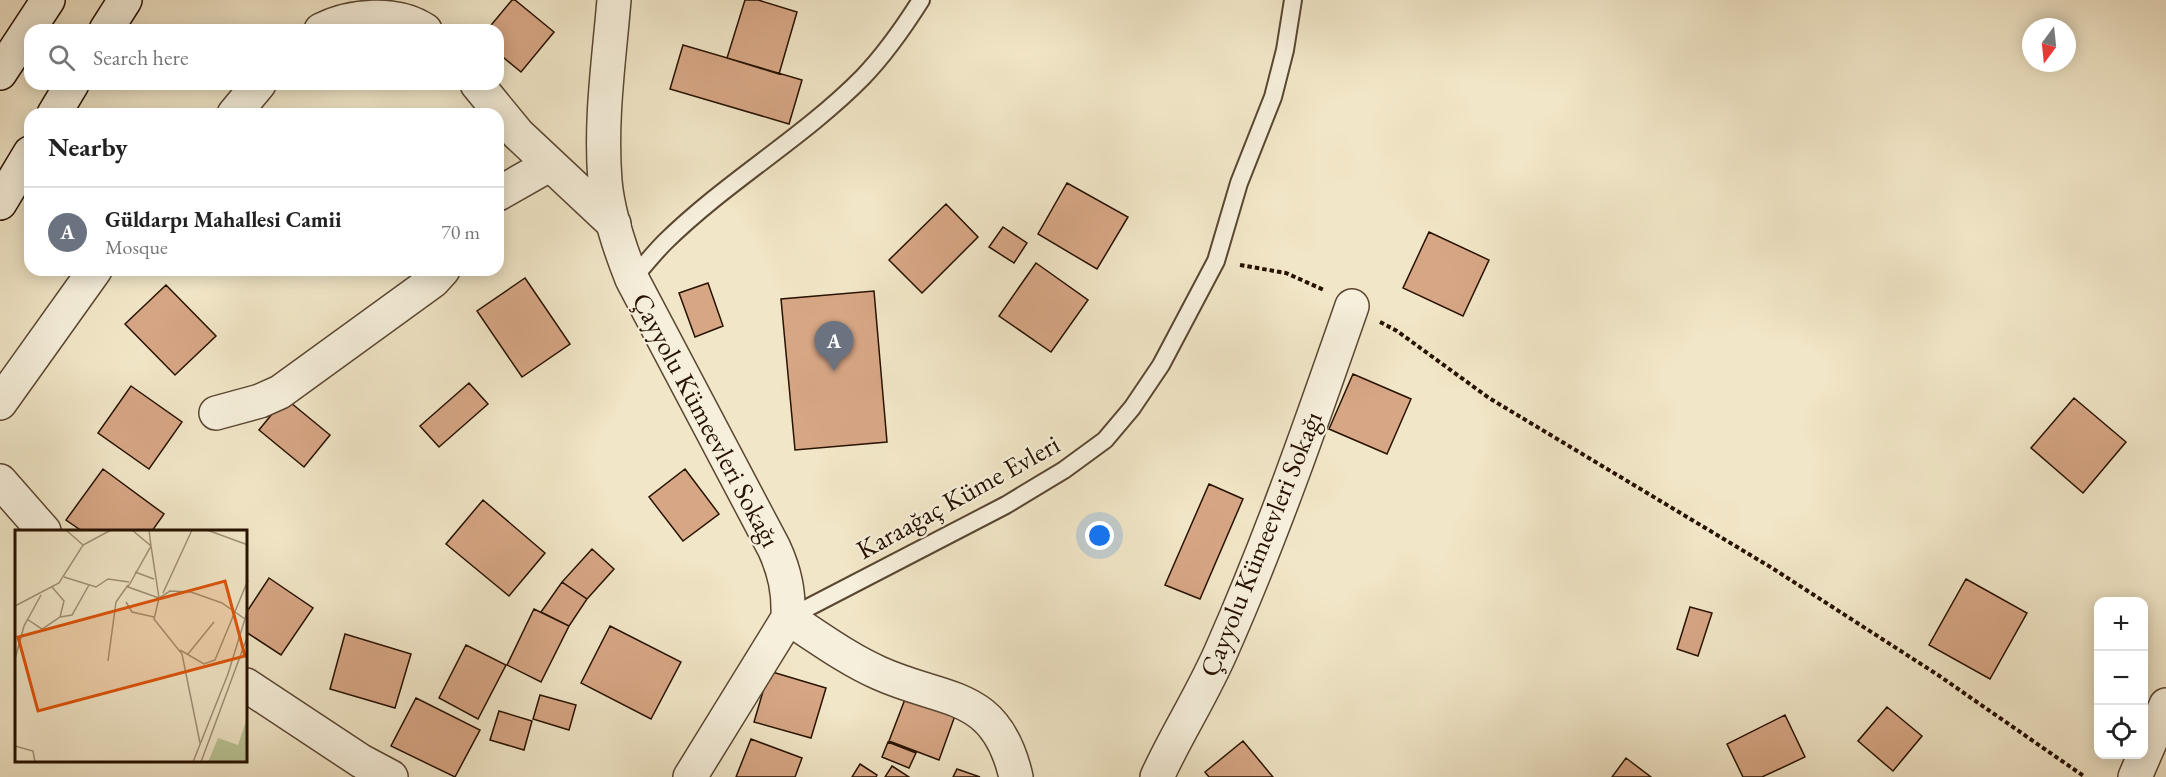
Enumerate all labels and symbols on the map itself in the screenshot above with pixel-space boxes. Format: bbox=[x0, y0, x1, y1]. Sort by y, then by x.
north arrow bbox=[2022, 18, 2076, 72]
street label: Çayyolu Kümeevleri Sokağı bbox=[624, 286, 789, 553]
pin: A bbox=[814, 322, 854, 371]
street label: Çayyolu Kümeevleri Sokağı bbox=[1191, 406, 1330, 682]
street label: Karaağaç Küme Evleri bbox=[850, 426, 1066, 567]
your location bbox=[1085, 521, 1114, 550]
inset map bbox=[15, 530, 248, 762]

